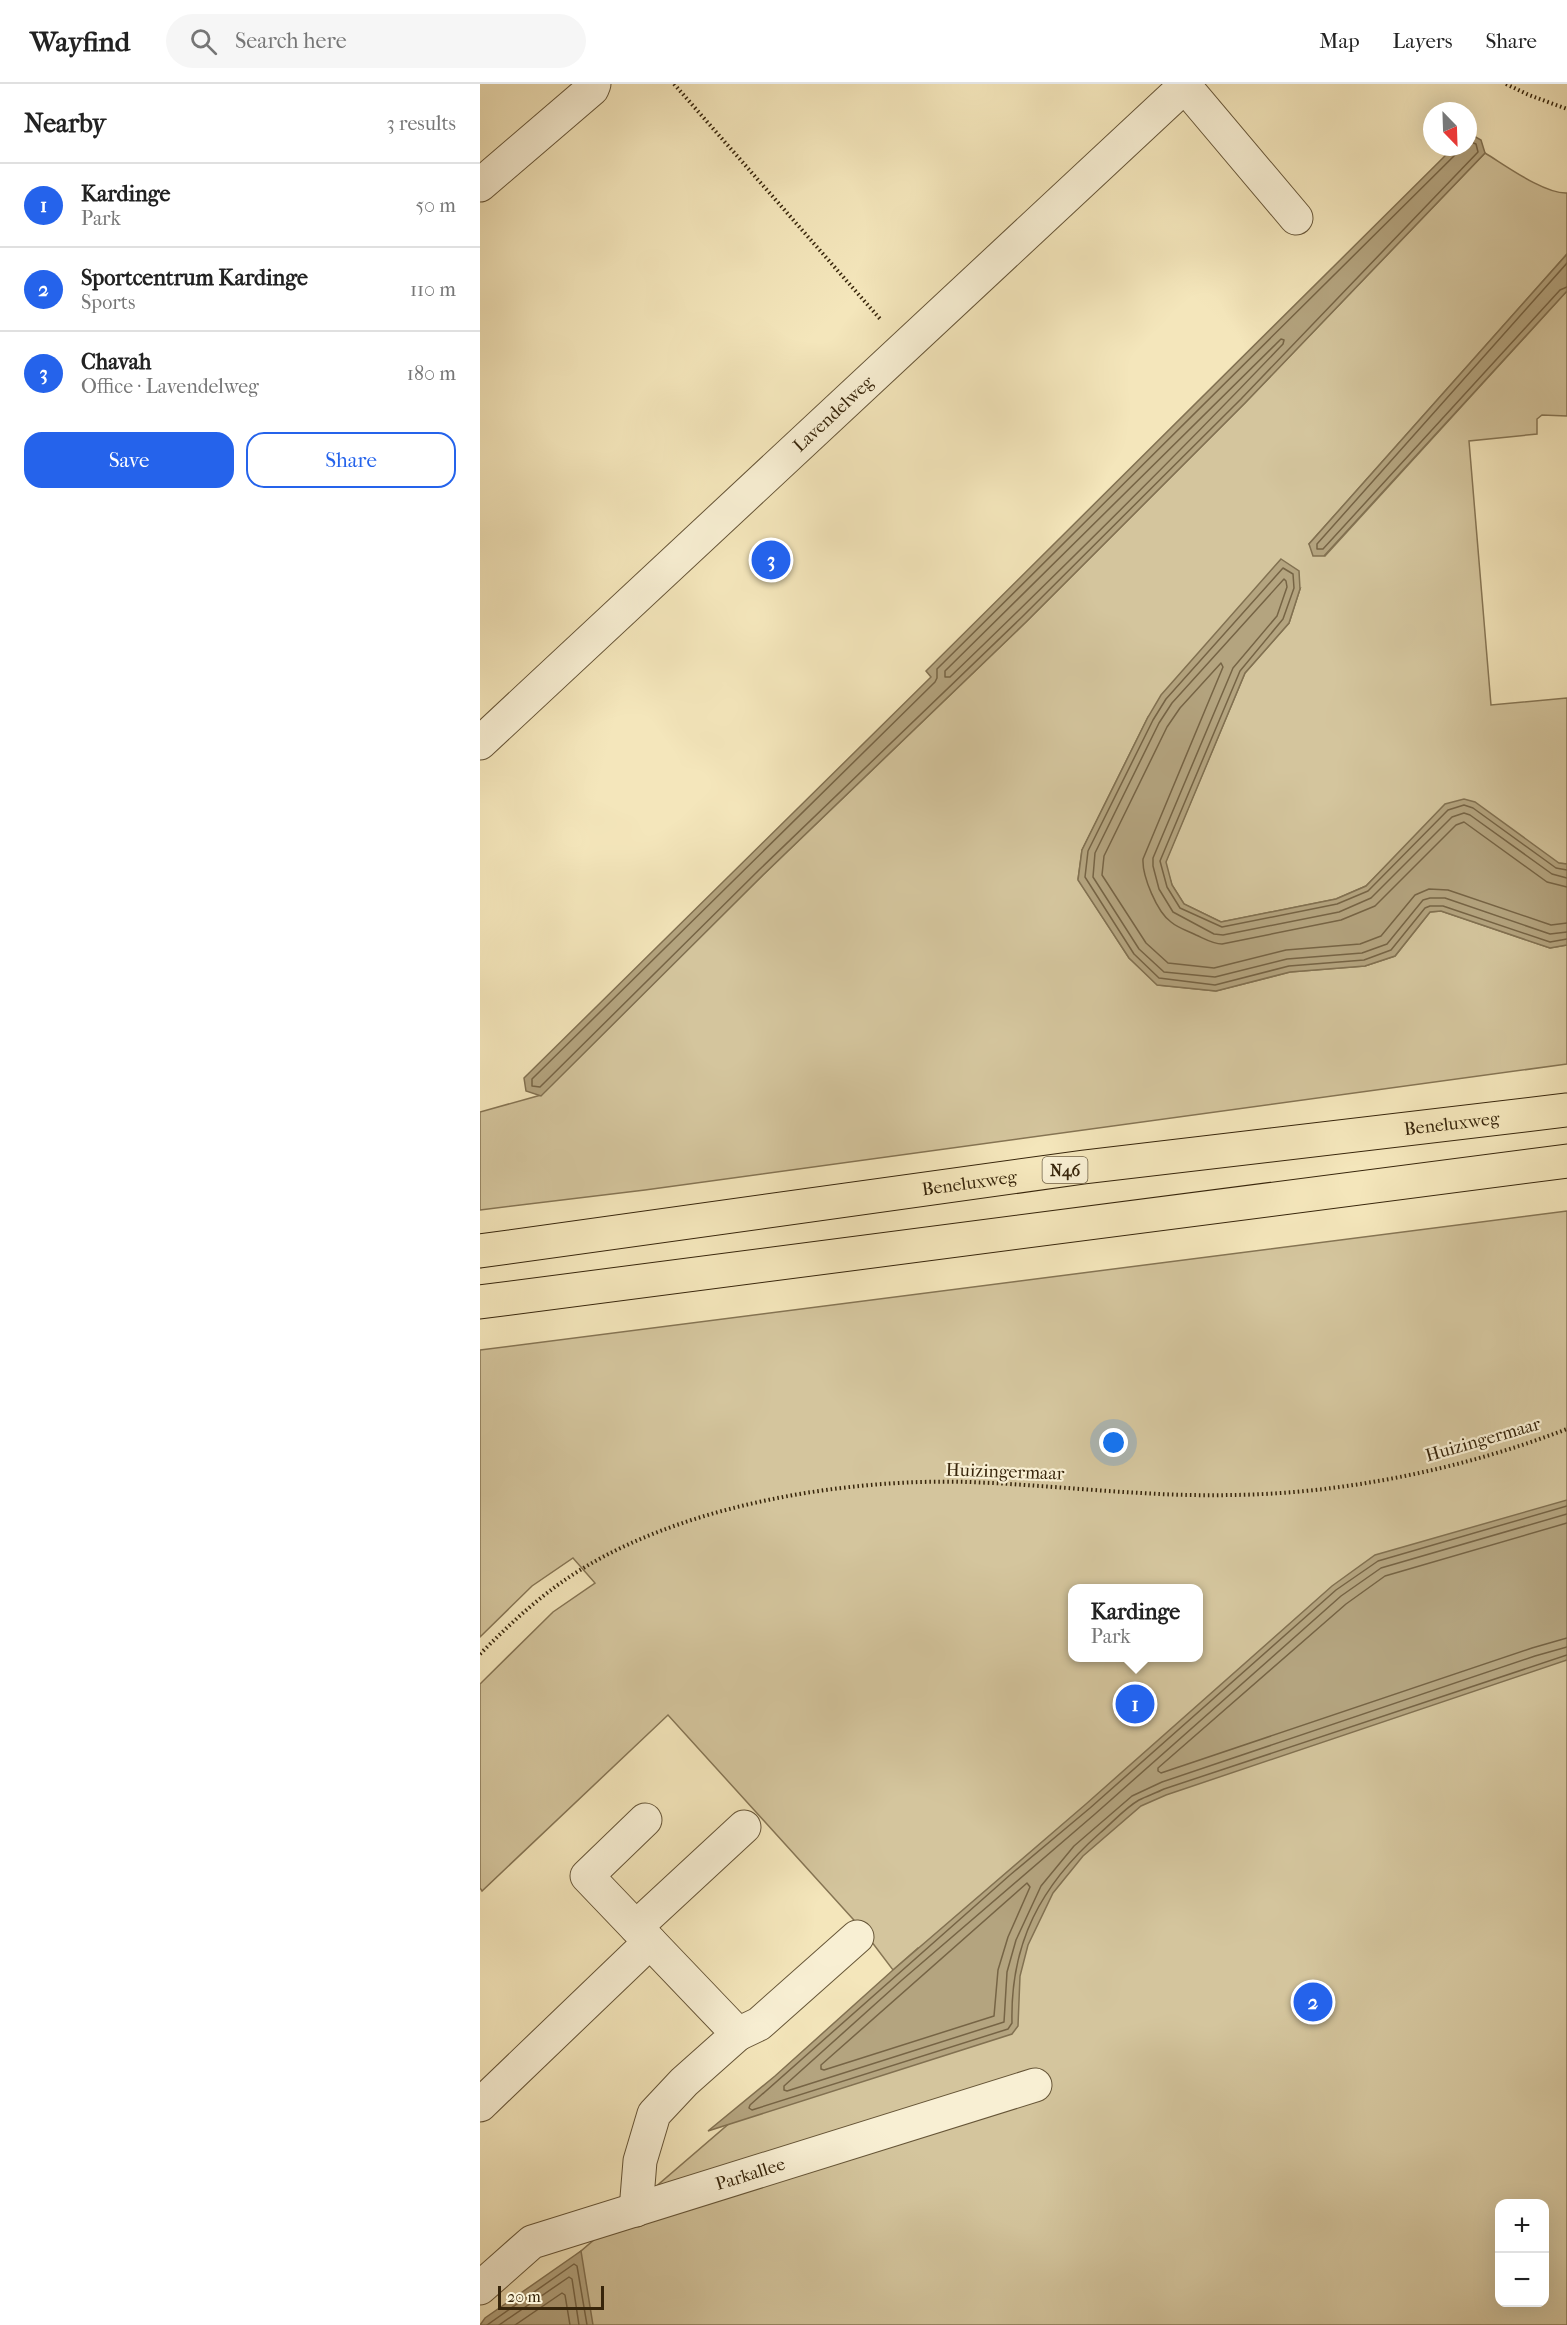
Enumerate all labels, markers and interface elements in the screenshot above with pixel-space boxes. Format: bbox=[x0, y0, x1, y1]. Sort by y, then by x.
search box bbox=[166, 14, 586, 68]
text: Wayfind bbox=[30, 25, 130, 58]
icon: search bbox=[187, 25, 220, 58]
text: Search here bbox=[235, 28, 347, 54]
text: Map bbox=[1319, 29, 1360, 53]
text: Layers bbox=[1393, 29, 1452, 53]
text: Share bbox=[1485, 29, 1537, 53]
north arrow bbox=[1423, 102, 1477, 156]
text: Nearby bbox=[24, 108, 106, 139]
text: 3 results bbox=[387, 112, 456, 135]
text: Kardinge bbox=[81, 181, 170, 207]
text: 1 bbox=[40, 194, 47, 217]
text: 50 m bbox=[415, 194, 456, 217]
text: Park bbox=[81, 207, 121, 230]
text: Sportcentrum Kardinge bbox=[81, 265, 308, 291]
text: 2 bbox=[38, 278, 49, 301]
text: 110 m bbox=[410, 278, 456, 301]
text: Sports bbox=[81, 291, 135, 314]
text: Chavah bbox=[81, 349, 151, 375]
text: 3 bbox=[39, 362, 48, 385]
text: 180 m bbox=[407, 362, 456, 385]
street label: Lavendelweg bbox=[789, 371, 878, 456]
text: Office · Lavendelweg bbox=[81, 375, 259, 398]
button: Save bbox=[24, 432, 234, 488]
button: Share bbox=[246, 432, 456, 488]
pin: 3 bbox=[752, 538, 790, 582]
street label: Beneluxweg bbox=[1403, 1108, 1501, 1140]
road number: N46 bbox=[1042, 1157, 1088, 1183]
street label: Beneluxweg bbox=[920, 1166, 1019, 1200]
street label: Huizingermaar bbox=[1423, 1413, 1543, 1466]
your location bbox=[1099, 1428, 1128, 1457]
street label: Huizingermaar bbox=[945, 1459, 1065, 1485]
popup bbox=[1068, 1584, 1203, 1662]
text: Kardinge bbox=[1091, 1599, 1180, 1625]
text: Park bbox=[1091, 1625, 1131, 1648]
pin: 1 bbox=[1116, 1682, 1154, 1726]
pin: 2 bbox=[1294, 1980, 1332, 2024]
street label: Parkallee bbox=[713, 2153, 788, 2195]
map controls bbox=[1495, 2199, 1549, 2307]
button: + bbox=[1495, 2199, 1549, 2253]
button: − bbox=[1495, 2253, 1549, 2307]
scale bar bbox=[498, 2283, 604, 2310]
text: 20 m bbox=[507, 2287, 541, 2306]

